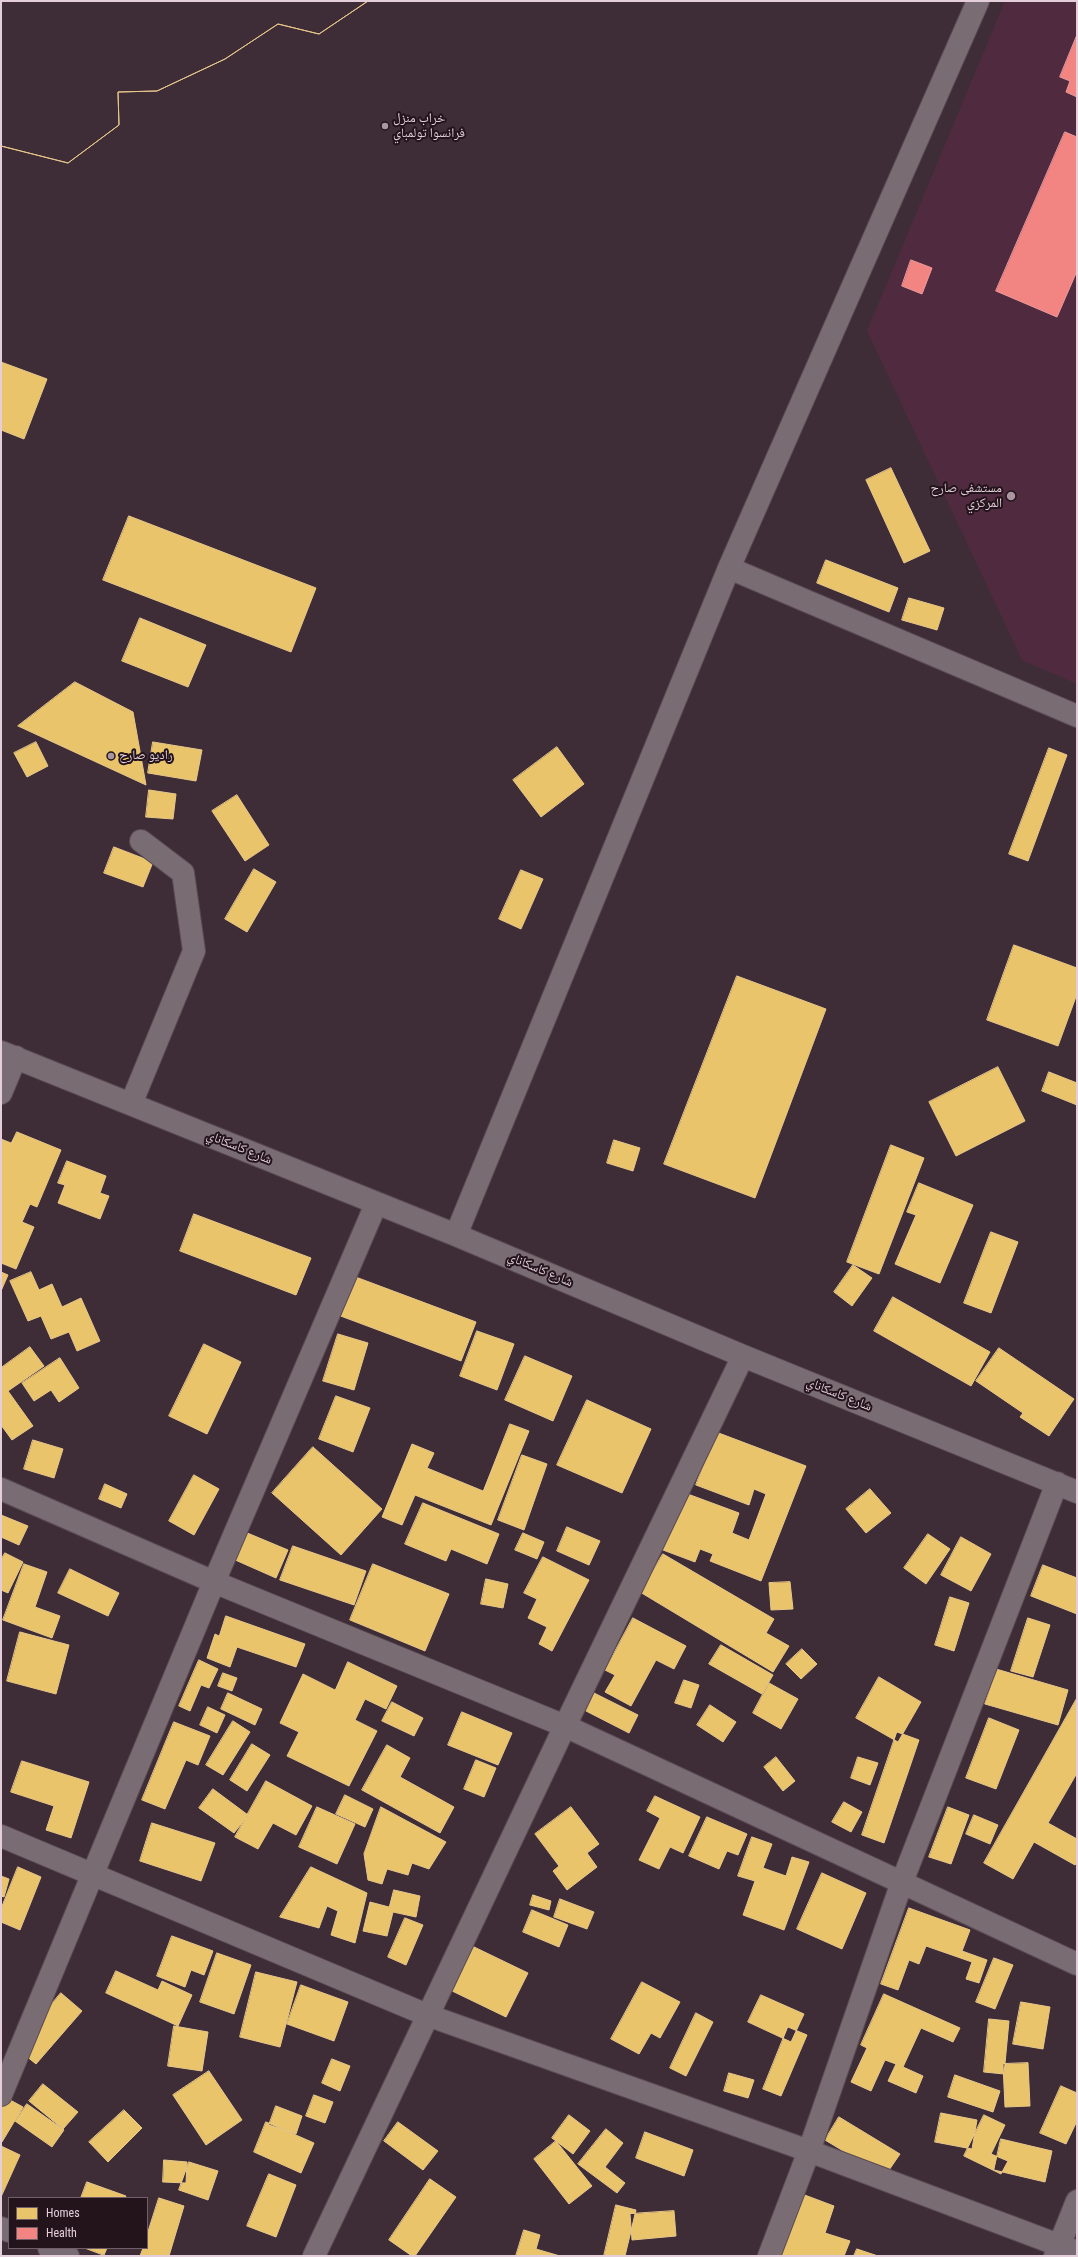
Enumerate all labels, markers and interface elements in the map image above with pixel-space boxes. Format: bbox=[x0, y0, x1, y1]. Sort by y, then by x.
place label: خراب منزل فرانسوا تولمباي bbox=[393, 111, 465, 142]
marker: خراب منزل فرانسوا تولمباي bbox=[380, 121, 390, 131]
place label: مستشفى صارح المركزي bbox=[930, 481, 1002, 512]
marker: مستشفى صارح المركزي bbox=[1005, 490, 1017, 502]
place label: راديو صارح bbox=[119, 748, 173, 764]
marker: راديو صارح bbox=[106, 751, 116, 761]
street label: شارع كاسكاناي bbox=[204, 1128, 274, 1168]
street label: شارع كاسكاناي bbox=[505, 1249, 575, 1291]
street label: شارع كاسكاناي bbox=[804, 1375, 874, 1415]
legend bbox=[8, 2197, 148, 2249]
text: Homes bbox=[46, 2206, 80, 2220]
text: Health bbox=[46, 2226, 77, 2240]

